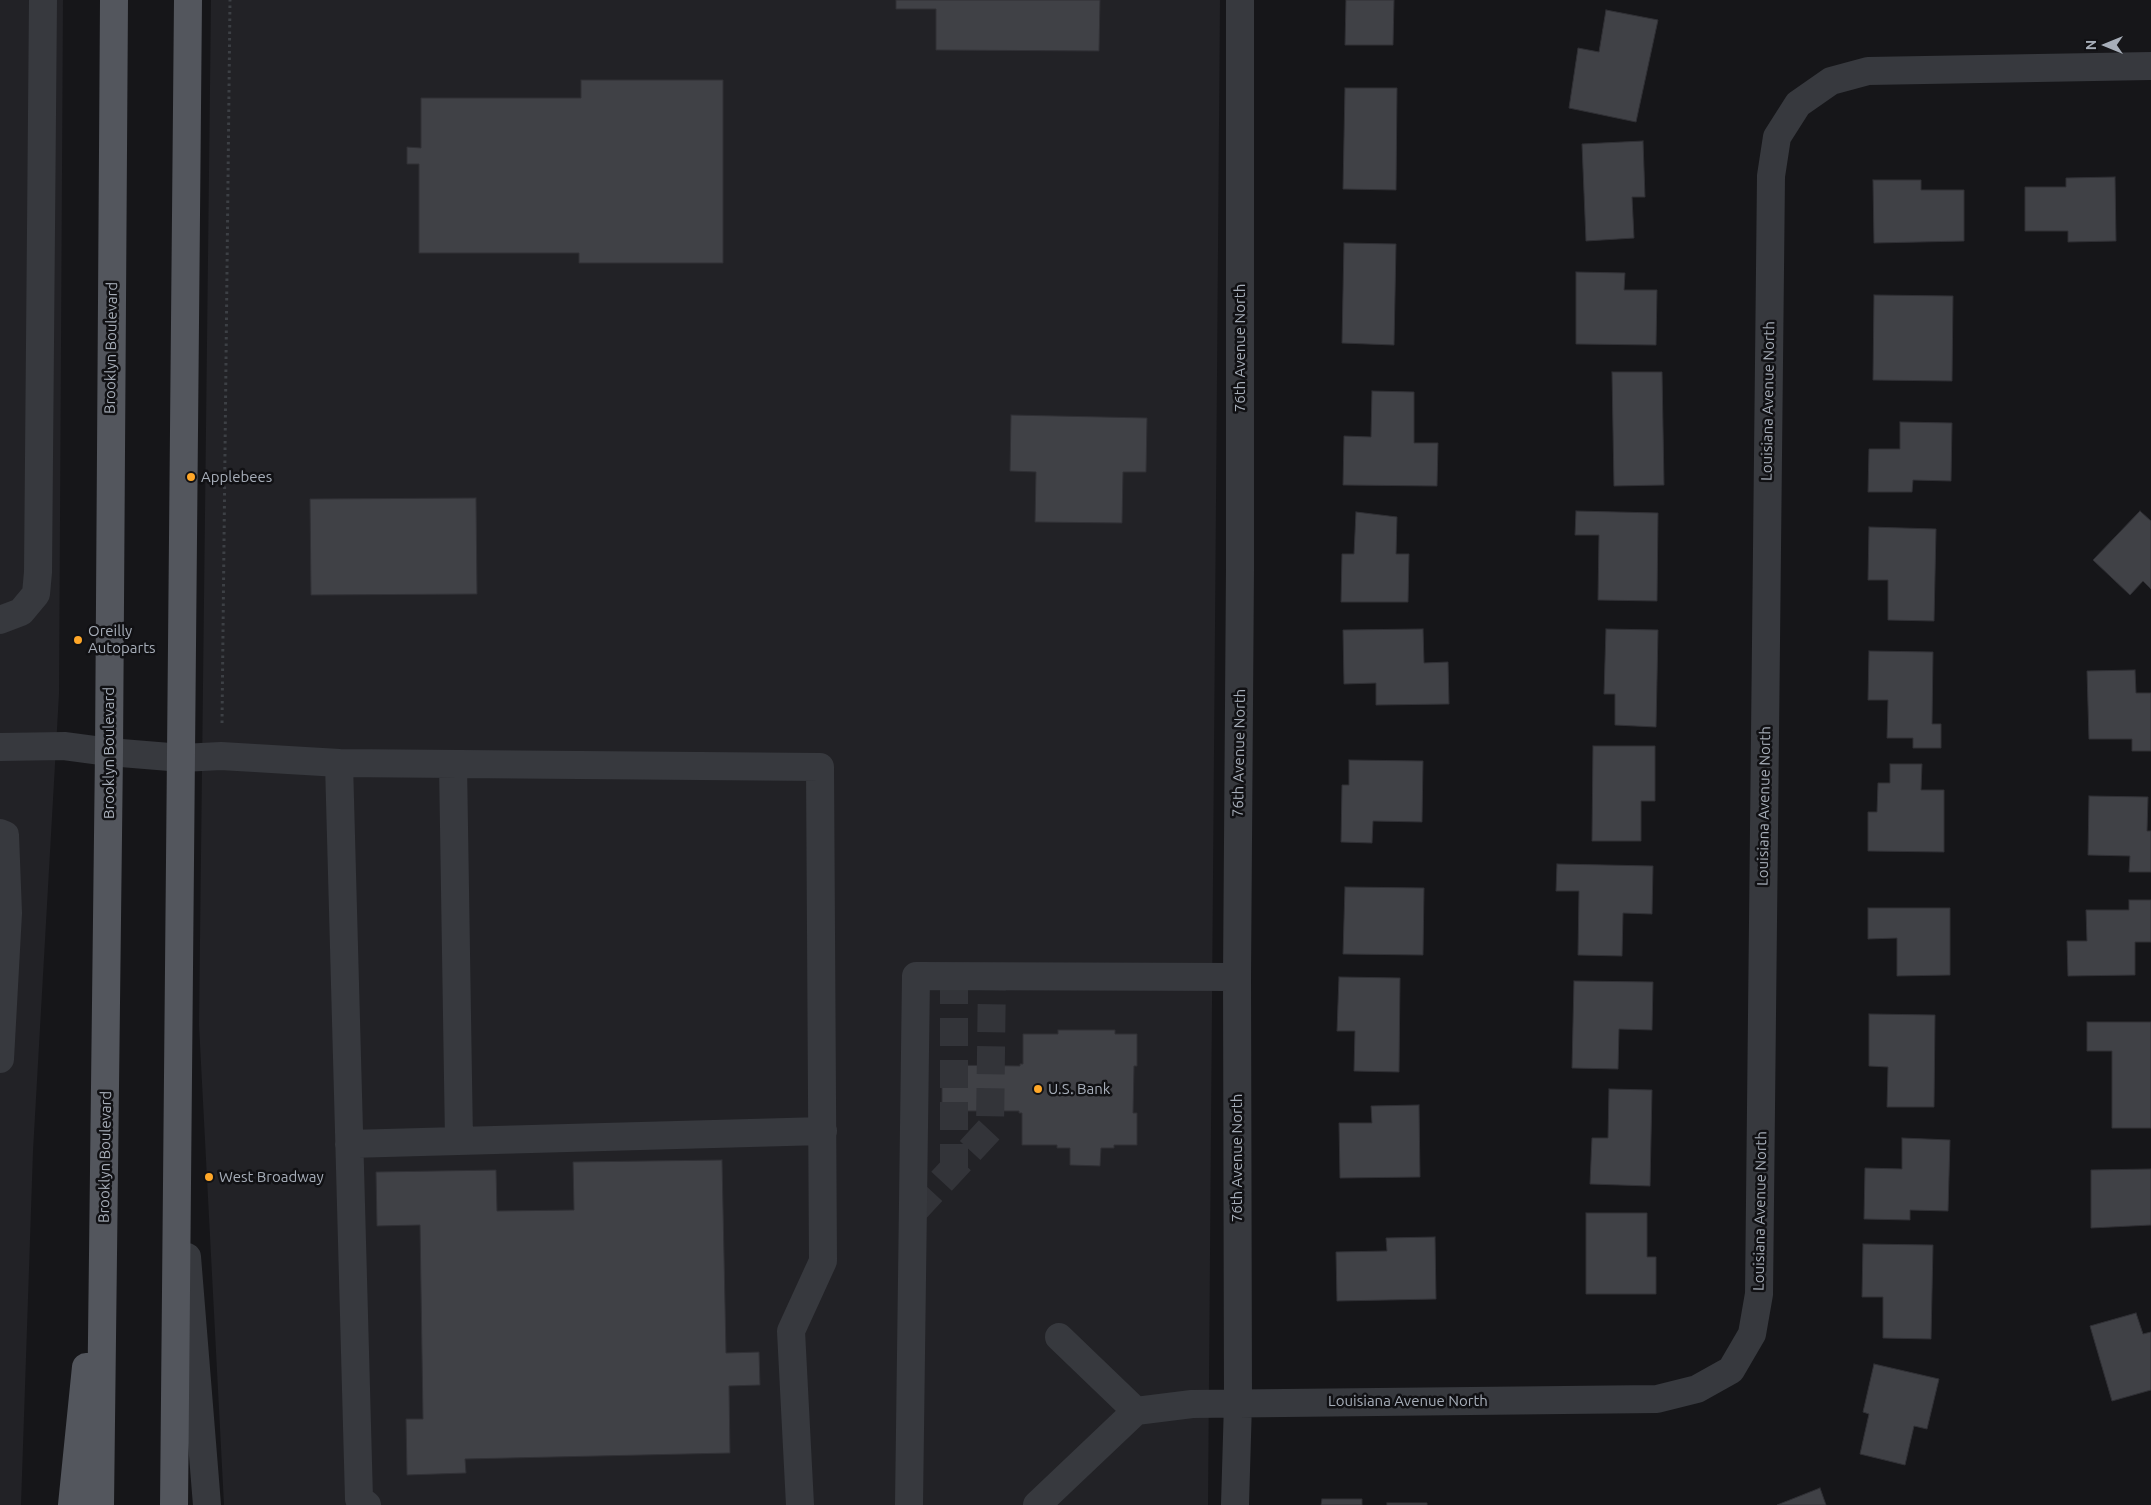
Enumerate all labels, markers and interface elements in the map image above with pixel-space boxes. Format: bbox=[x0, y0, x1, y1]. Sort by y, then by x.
north arrow bbox=[2081, 20, 2131, 70]
text: N bbox=[2083, 40, 2099, 50]
street label: Brooklyn Boulevard bbox=[101, 282, 121, 414]
street label: 76th Avenue North bbox=[1231, 284, 1249, 412]
street label: Louisiana Avenue North bbox=[1758, 321, 1778, 481]
place label: Applebees bbox=[201, 468, 272, 486]
marker: Applebees bbox=[185, 471, 197, 483]
place label: Oreilly Autoparts bbox=[88, 622, 156, 657]
marker: Oreilly Autoparts bbox=[72, 634, 84, 646]
street label: Brooklyn Boulevard bbox=[100, 687, 118, 819]
street label: 76th Avenue North bbox=[1229, 689, 1249, 817]
street label: Louisiana Avenue North bbox=[1754, 726, 1774, 886]
place label: U.S. Bank bbox=[1048, 1080, 1110, 1098]
marker: U.S. Bank bbox=[1032, 1083, 1044, 1095]
street label: Brooklyn Boulevard bbox=[95, 1091, 115, 1223]
street label: 76th Avenue North bbox=[1228, 1094, 1246, 1222]
street label: Louisiana Avenue North bbox=[1750, 1131, 1770, 1291]
place label: West Broadway bbox=[219, 1168, 324, 1186]
marker: West Broadway bbox=[203, 1171, 215, 1183]
street label: Louisiana Avenue North bbox=[1328, 1392, 1488, 1410]

